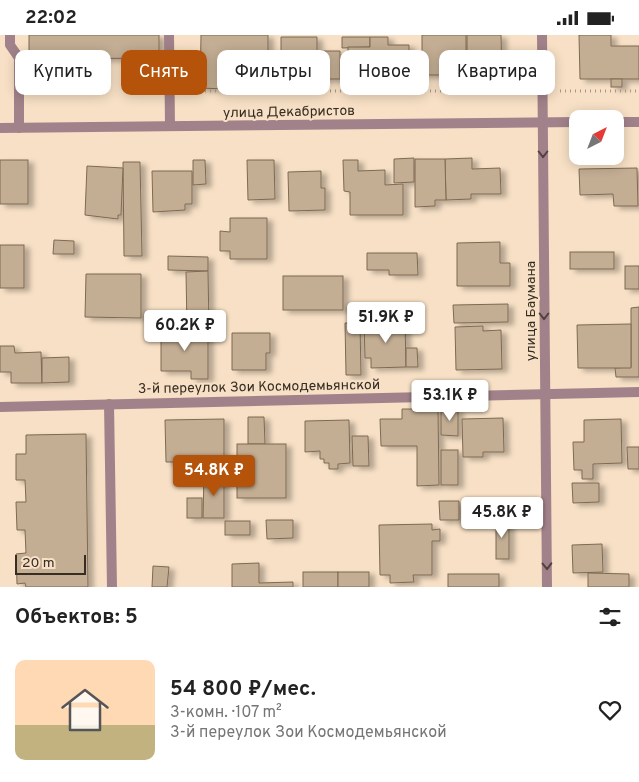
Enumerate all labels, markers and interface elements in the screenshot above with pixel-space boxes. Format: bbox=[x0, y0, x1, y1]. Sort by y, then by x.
text: 22:02 bbox=[25, 6, 77, 30]
chip: Купить bbox=[15, 50, 111, 95]
chip: Снять bbox=[121, 50, 207, 95]
chip: Фильтры bbox=[217, 50, 330, 95]
chip: Новое bbox=[340, 50, 429, 95]
chip: Квартира bbox=[439, 50, 555, 95]
street label: улица Декабристов bbox=[223, 103, 355, 122]
north arrow bbox=[569, 110, 624, 165]
map controls bbox=[569, 110, 624, 165]
one-way arrow bbox=[538, 150, 548, 158]
street label: улица Баумана bbox=[523, 261, 540, 361]
pin: 51.9K ₽ bbox=[340, 301, 432, 344]
text: 51.9K ₽ bbox=[358, 308, 414, 328]
pin: 60.2K ₽ bbox=[139, 309, 231, 352]
one-way arrow bbox=[539, 312, 549, 320]
text: 60.2K ₽ bbox=[155, 316, 215, 336]
street label: 3-й переулок Зои Космодемьянской bbox=[138, 377, 380, 398]
pin: 53.1K ₽ bbox=[404, 379, 496, 422]
text: 53.1K ₽ bbox=[422, 386, 478, 406]
pin: 54.8K ₽ bbox=[168, 455, 260, 497]
text: 54.8K ₽ bbox=[184, 461, 244, 481]
pin: 45.8K ₽ bbox=[456, 497, 548, 539]
text: 45.8K ₽ bbox=[472, 503, 532, 523]
scale bar bbox=[15, 552, 86, 575]
text: 20 m bbox=[22, 555, 55, 572]
one-way arrow bbox=[542, 562, 552, 570]
icon: filters bbox=[596, 603, 624, 631]
text: Объектов: 5 bbox=[15, 604, 138, 631]
text: 54 800 ₽/мес. bbox=[170, 676, 316, 703]
icon: home bbox=[55, 680, 115, 740]
icon: heart bbox=[596, 696, 624, 724]
text: 3-комн. · 107 m² bbox=[170, 703, 282, 723]
text: 3-й переулок Зои Космодемьянской bbox=[170, 723, 447, 743]

